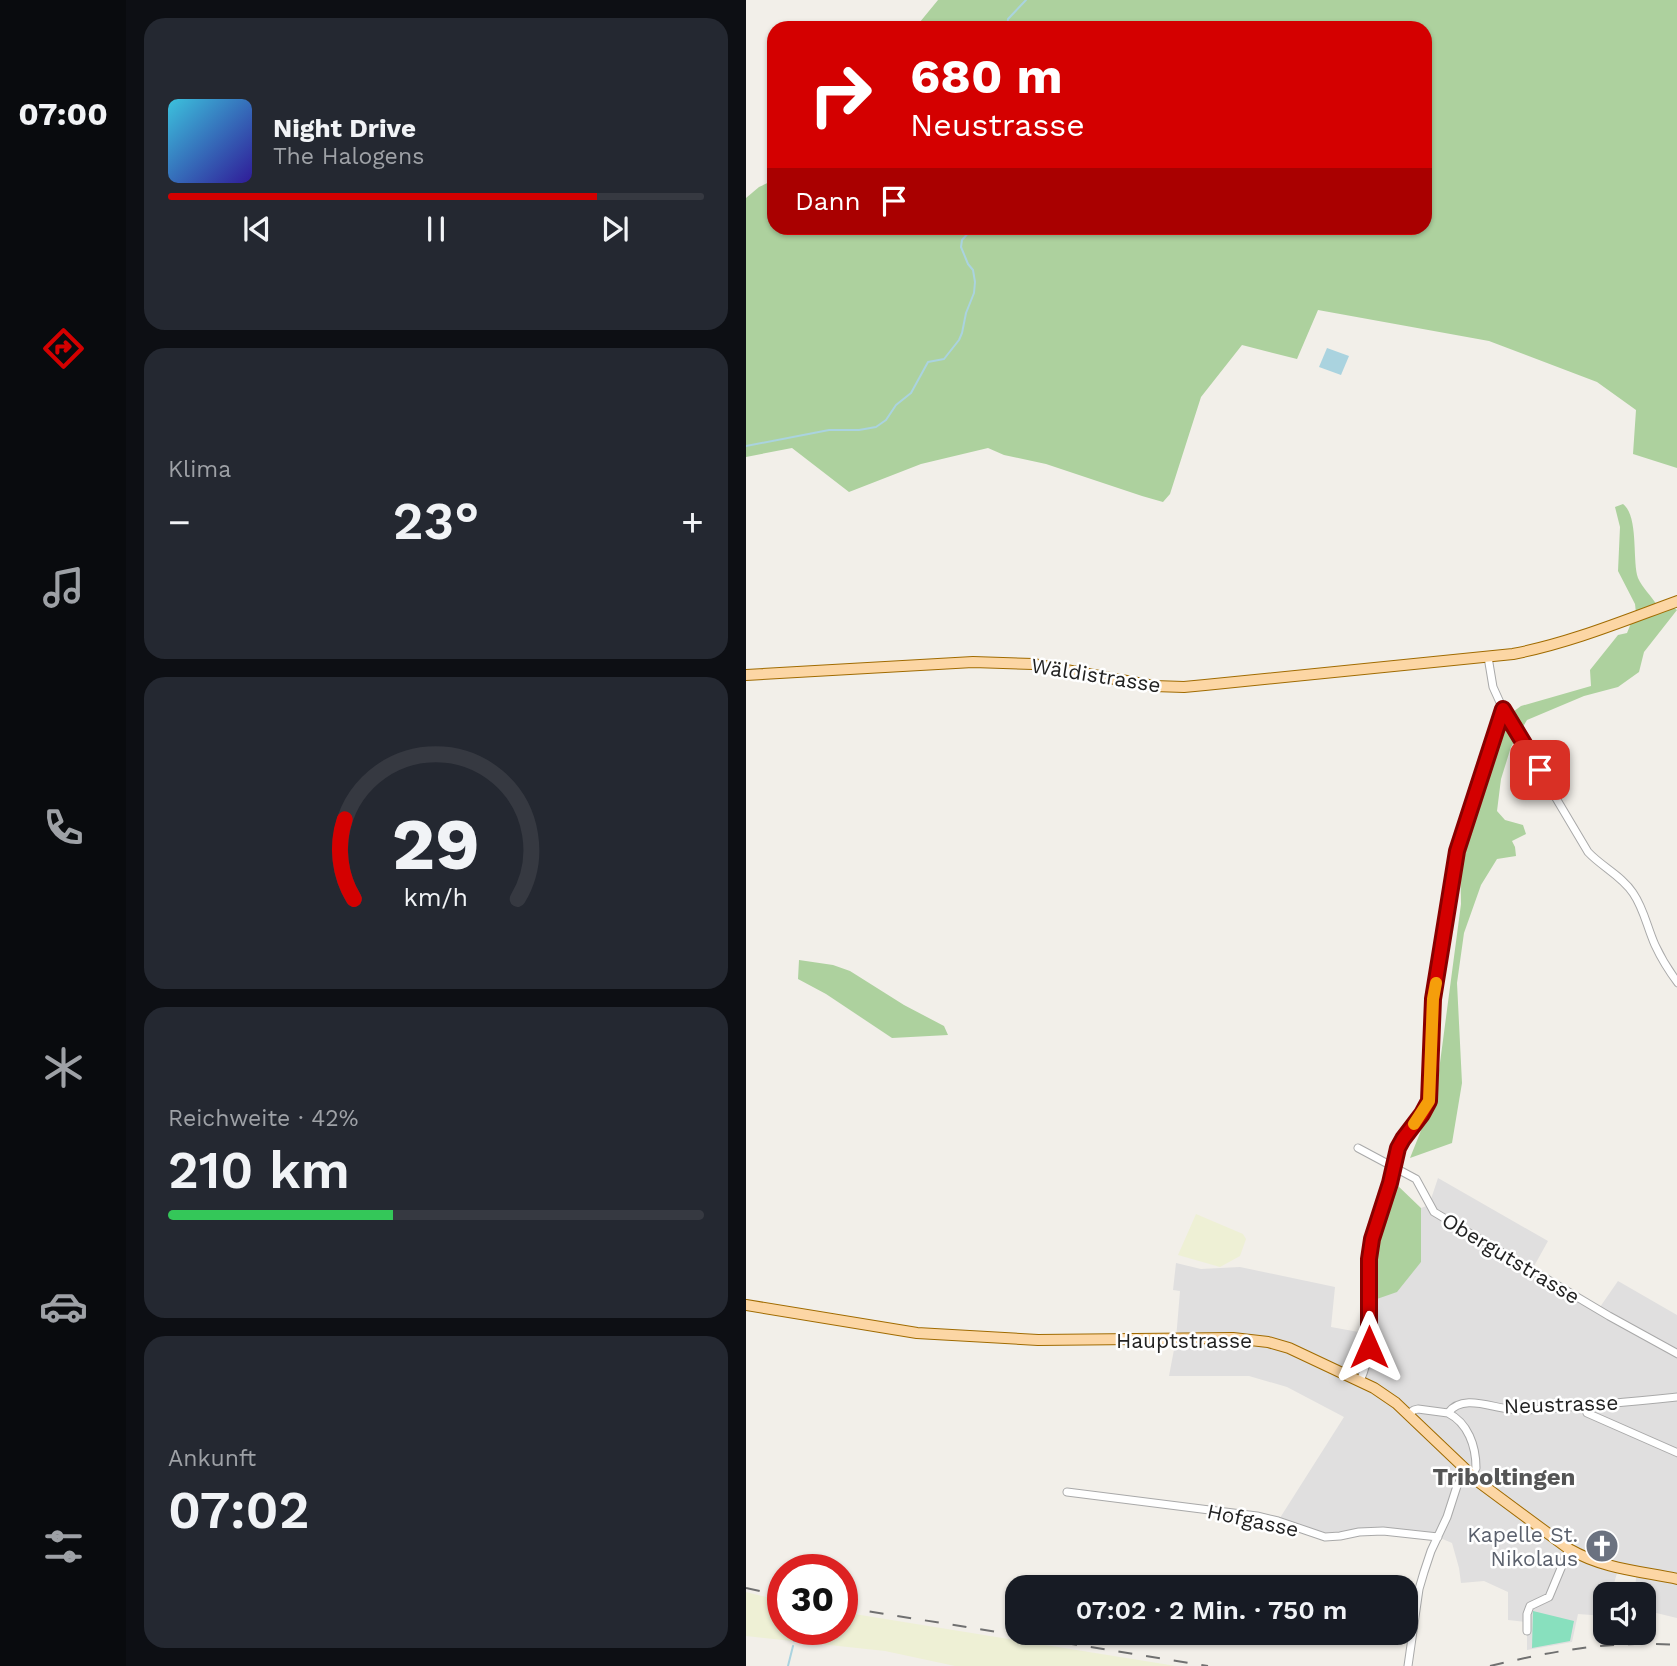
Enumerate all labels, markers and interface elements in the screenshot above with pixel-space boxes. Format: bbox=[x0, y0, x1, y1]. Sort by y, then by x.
text: 680 m bbox=[910, 47, 1063, 105]
icon: right bbox=[795, 49, 886, 140]
text: 07:00 bbox=[18, 95, 108, 133]
text: Neustrasse bbox=[910, 106, 1085, 144]
text: Night Drive bbox=[273, 113, 416, 143]
text: The Halogens bbox=[273, 143, 424, 170]
icon: arrive bbox=[875, 182, 913, 220]
text: Dann bbox=[795, 186, 861, 216]
icon: previous bbox=[238, 210, 276, 248]
icon: pause bbox=[417, 210, 455, 248]
icon: next bbox=[596, 210, 634, 248]
icon: directions bbox=[39, 324, 88, 373]
text: Klima bbox=[168, 456, 231, 483]
text: 23° bbox=[393, 491, 479, 552]
text: − bbox=[168, 500, 191, 544]
text: + bbox=[681, 500, 704, 544]
icon: music bbox=[39, 563, 88, 612]
street label: Wäldistrasse bbox=[1030, 652, 1162, 698]
pin bbox=[1510, 740, 1570, 800]
icon: arrive bbox=[1521, 751, 1559, 789]
text: 29 bbox=[392, 801, 480, 887]
icon: phone bbox=[39, 803, 88, 852]
text: km/h bbox=[404, 883, 468, 912]
icon: climate bbox=[39, 1043, 88, 1092]
text: Reichweite · 42% bbox=[168, 1105, 358, 1132]
text: 210 km bbox=[168, 1140, 350, 1201]
street label: Obergutstrasse bbox=[1438, 1207, 1584, 1309]
icon: car bbox=[39, 1282, 88, 1331]
position arrow bbox=[1332, 1310, 1406, 1384]
street label: Hauptstrasse bbox=[1116, 1328, 1252, 1353]
street label: Neustrasse bbox=[1503, 1390, 1619, 1418]
text: Ankunft bbox=[168, 1445, 256, 1472]
district label: Triboltingen bbox=[1433, 1463, 1575, 1491]
text: 07:02 bbox=[168, 1480, 309, 1541]
street label: Hofgasse bbox=[1205, 1498, 1301, 1542]
icon: filters bbox=[39, 1522, 88, 1571]
place label: Kapelle St. Nikolaus bbox=[1467, 1522, 1578, 1571]
church icon: Kapelle St. Nikolaus bbox=[1583, 1527, 1621, 1565]
speed limit sign: 30 bbox=[767, 1554, 858, 1645]
map controls bbox=[1593, 1582, 1656, 1645]
button: sound bbox=[1593, 1582, 1656, 1645]
text: 07:02 · 2 Min. · 750 m bbox=[1076, 1595, 1347, 1625]

